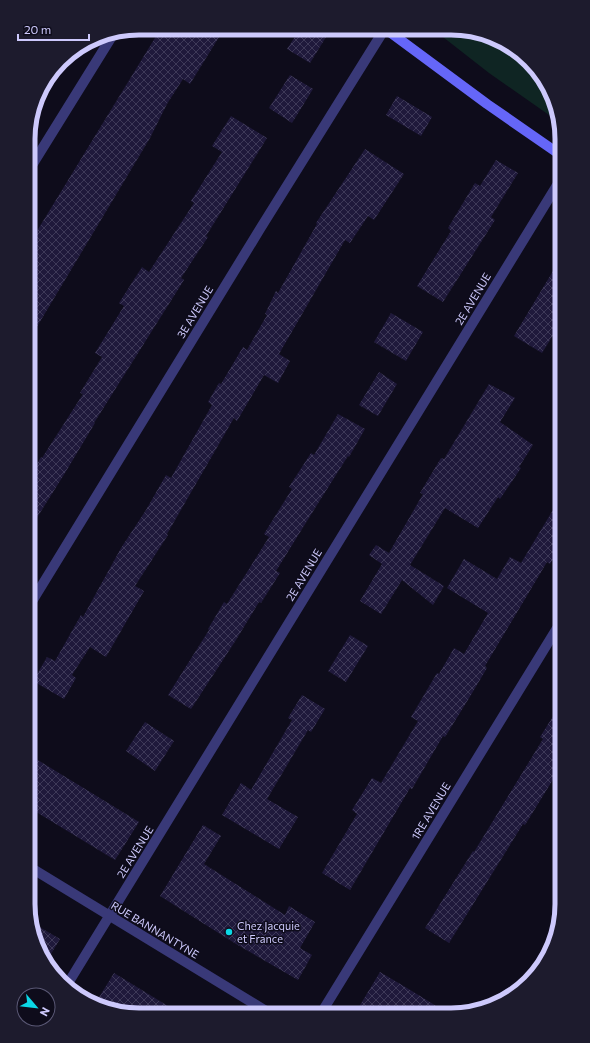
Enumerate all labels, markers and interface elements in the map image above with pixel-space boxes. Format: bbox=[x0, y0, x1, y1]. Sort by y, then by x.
scale bar bbox=[18, 16, 89, 42]
text: 20 m bbox=[24, 22, 51, 36]
street label: 2E AVENUE bbox=[452, 270, 493, 327]
street label: 3E AVENUE bbox=[174, 283, 215, 340]
street label: 2E AVENUE bbox=[283, 546, 324, 603]
street label: 1RE AVENUE bbox=[408, 780, 453, 842]
street label: 2E AVENUE bbox=[114, 823, 156, 880]
street label: RUE BANNANTYNE bbox=[109, 898, 201, 961]
place label: Chez Jacquie et France bbox=[237, 919, 300, 945]
marker: Chez Jacquie et France bbox=[224, 927, 234, 937]
north arrow bbox=[16, 987, 56, 1027]
text: N bbox=[38, 1005, 53, 1019]

